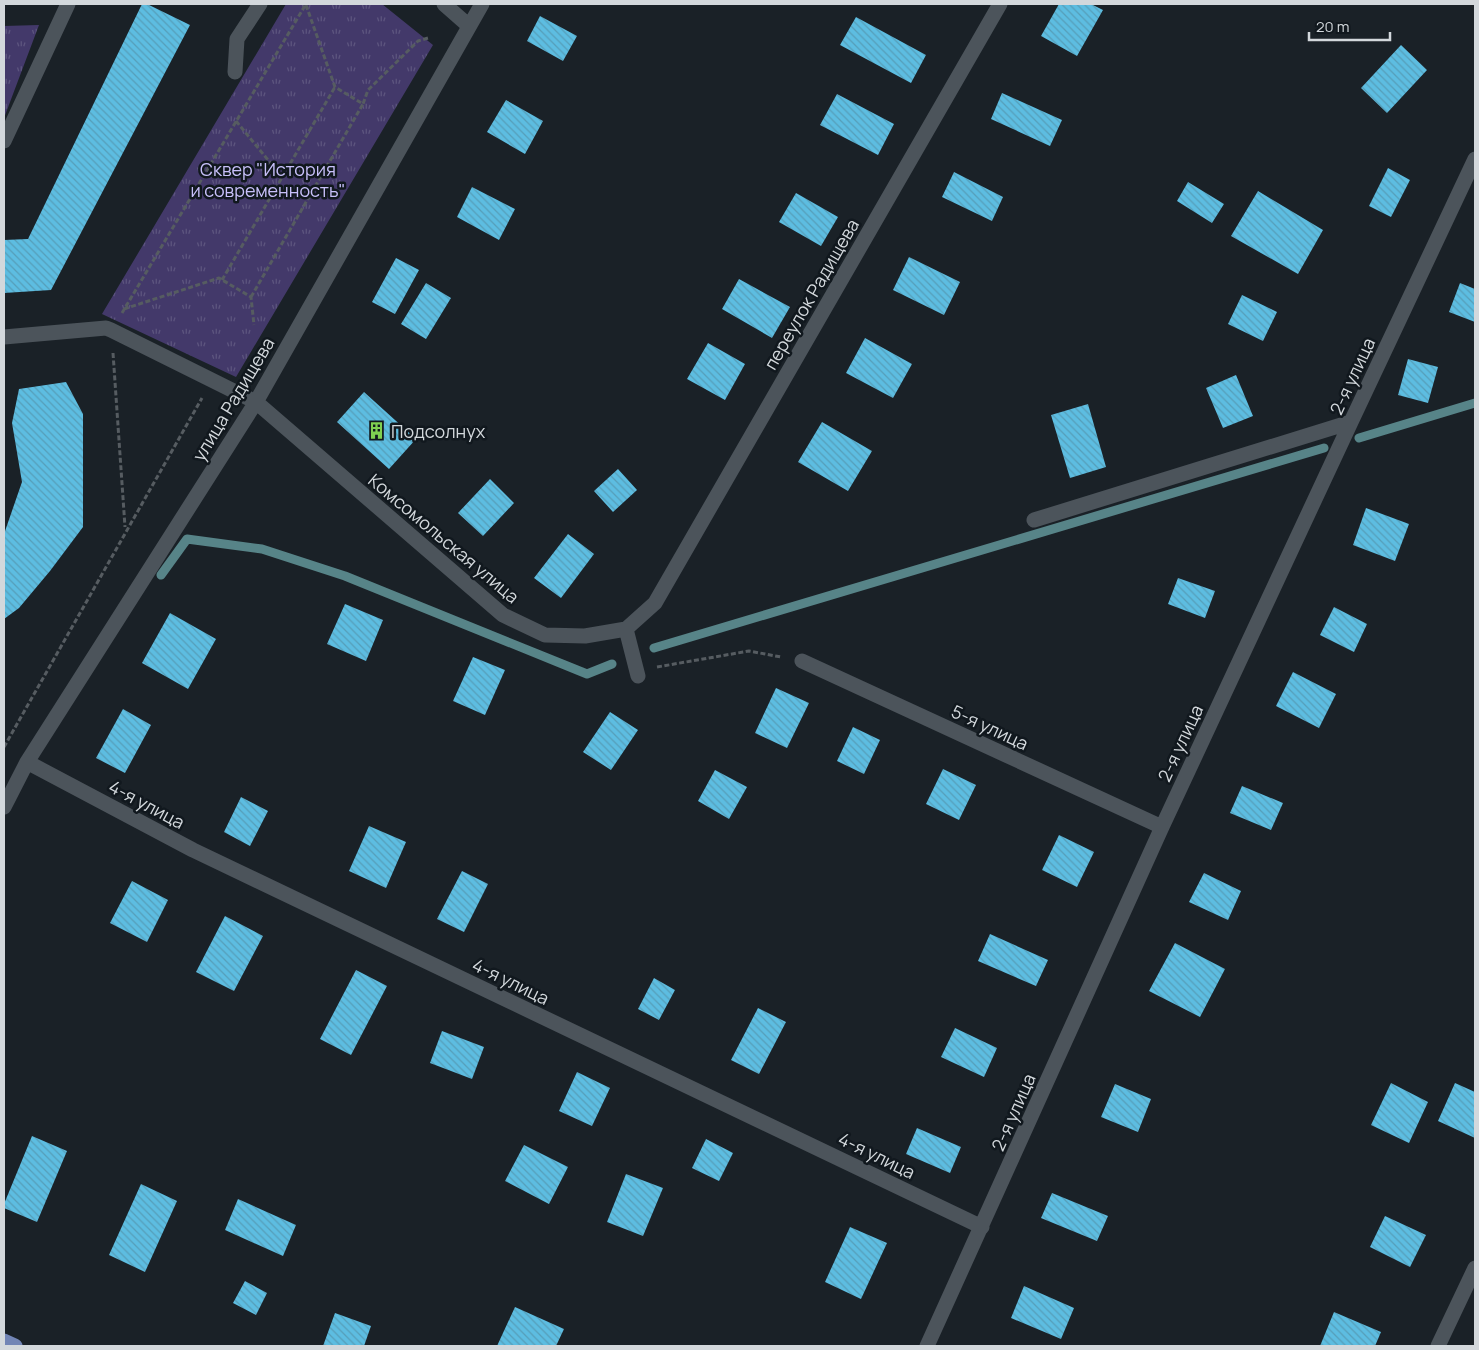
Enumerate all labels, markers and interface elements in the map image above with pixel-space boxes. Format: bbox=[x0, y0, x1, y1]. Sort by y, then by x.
scale bar bbox=[1309, 10, 1390, 42]
text: 20 m bbox=[1316, 16, 1349, 37]
park label: Сквер "История и современность" bbox=[190, 157, 346, 202]
street label: переулок Радищева bbox=[758, 214, 864, 374]
street label: улица Радищева bbox=[187, 333, 279, 465]
street label: 2-я улица bbox=[1324, 334, 1380, 418]
place label: Подсолнух bbox=[391, 419, 486, 443]
building icon: Подсолнух bbox=[367, 421, 387, 441]
street label: Комсомольская улица bbox=[364, 468, 524, 608]
street label: 5-я улица bbox=[948, 699, 1032, 755]
street label: 2-я улица bbox=[1152, 701, 1208, 785]
street label: 4-я улица bbox=[105, 774, 189, 834]
street label: 4-я улица bbox=[469, 952, 553, 1010]
street label: 2-я улица bbox=[985, 1070, 1041, 1154]
street label: 4-я улица bbox=[835, 1126, 919, 1184]

